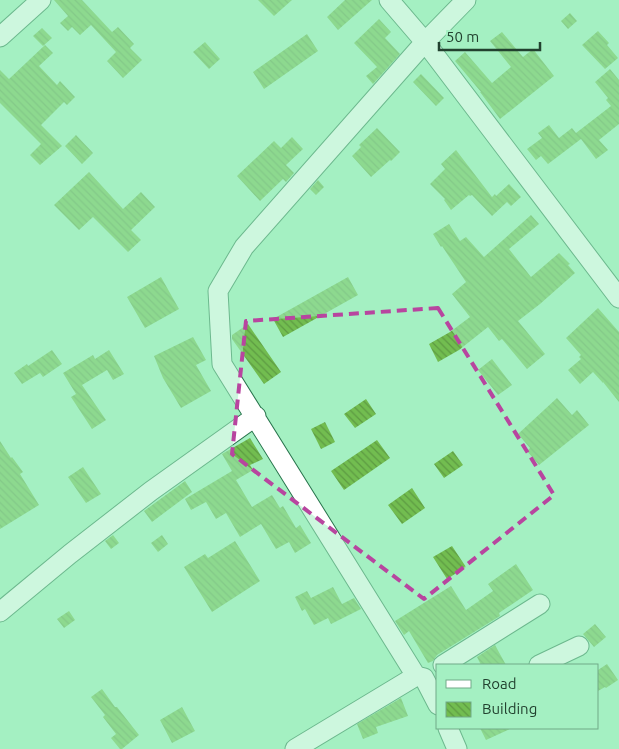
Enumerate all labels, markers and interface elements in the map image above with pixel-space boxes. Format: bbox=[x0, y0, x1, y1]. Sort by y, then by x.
scale bar bbox=[439, 20, 540, 52]
text: 50 m bbox=[446, 28, 479, 45]
legend bbox=[436, 664, 599, 729]
text: Road bbox=[482, 675, 517, 692]
text: Building bbox=[482, 700, 537, 717]

